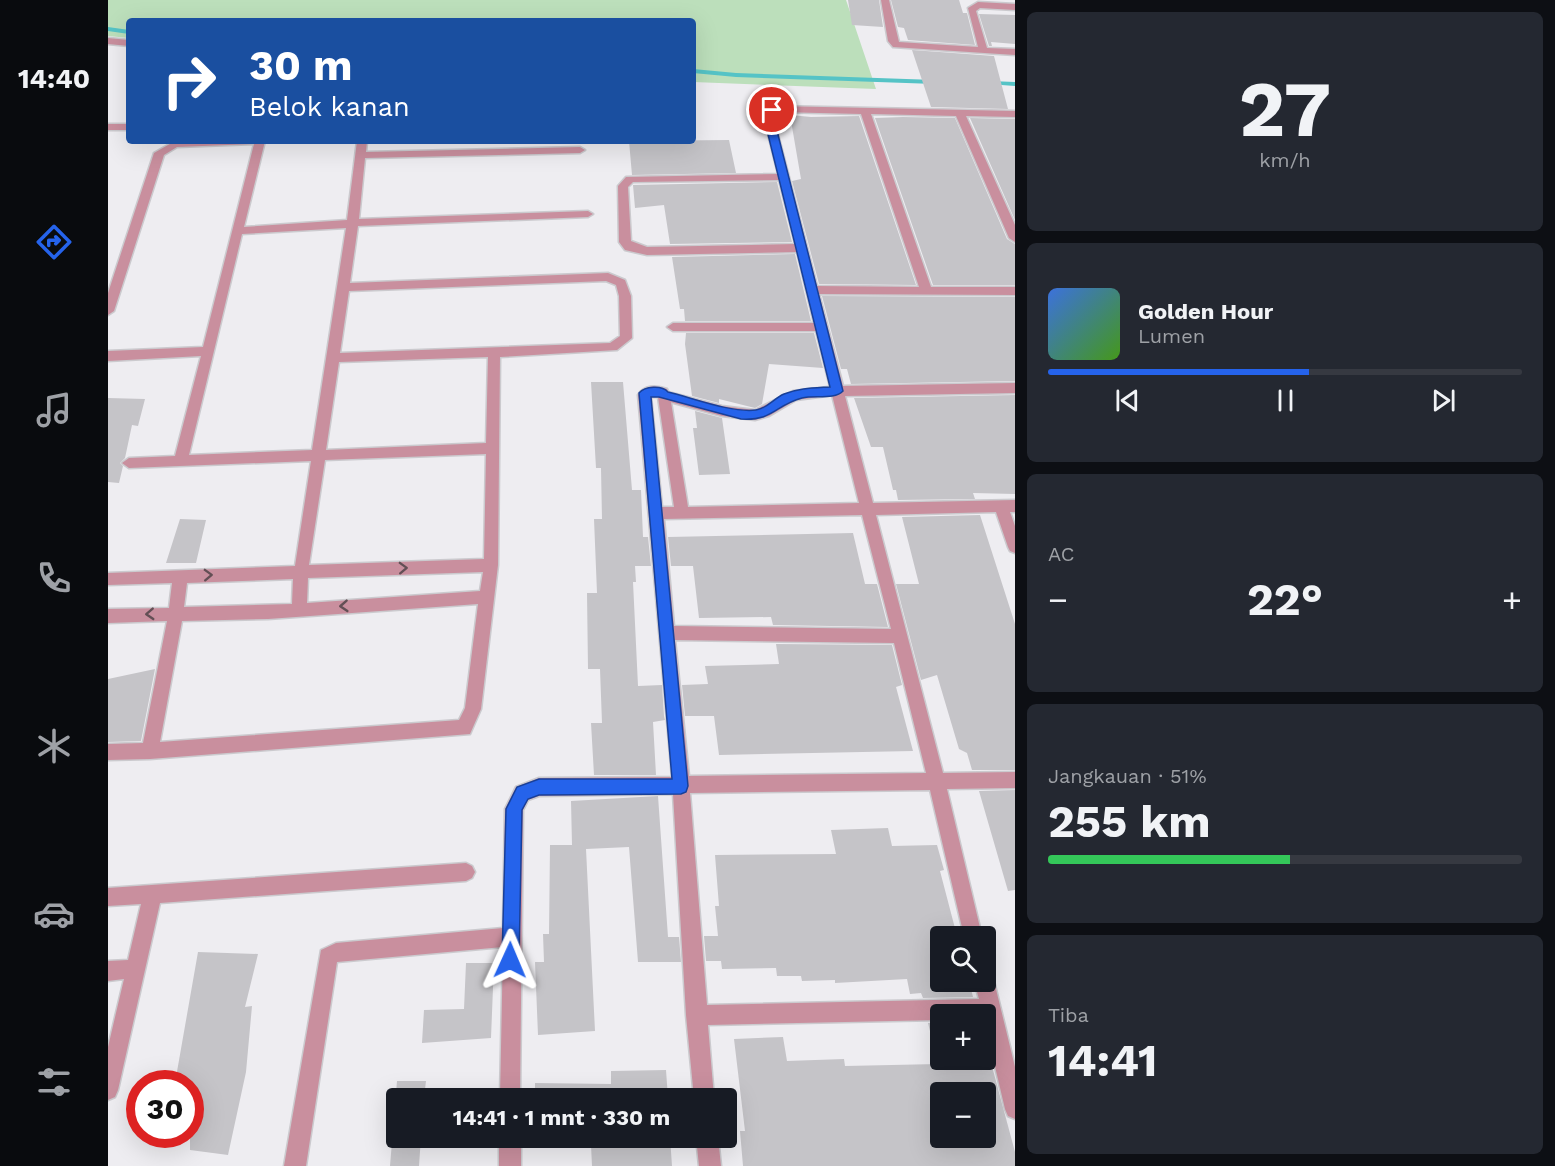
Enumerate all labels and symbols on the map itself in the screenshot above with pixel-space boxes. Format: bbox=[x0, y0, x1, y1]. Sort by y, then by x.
pin bbox=[746, 84, 797, 135]
one-way arrow bbox=[399, 562, 408, 574]
one-way arrow bbox=[204, 569, 213, 581]
one-way arrow bbox=[340, 600, 349, 613]
one-way arrow bbox=[145, 608, 154, 621]
position arrow bbox=[478, 928, 542, 992]
speed limit sign: 30 bbox=[126, 1070, 204, 1148]

